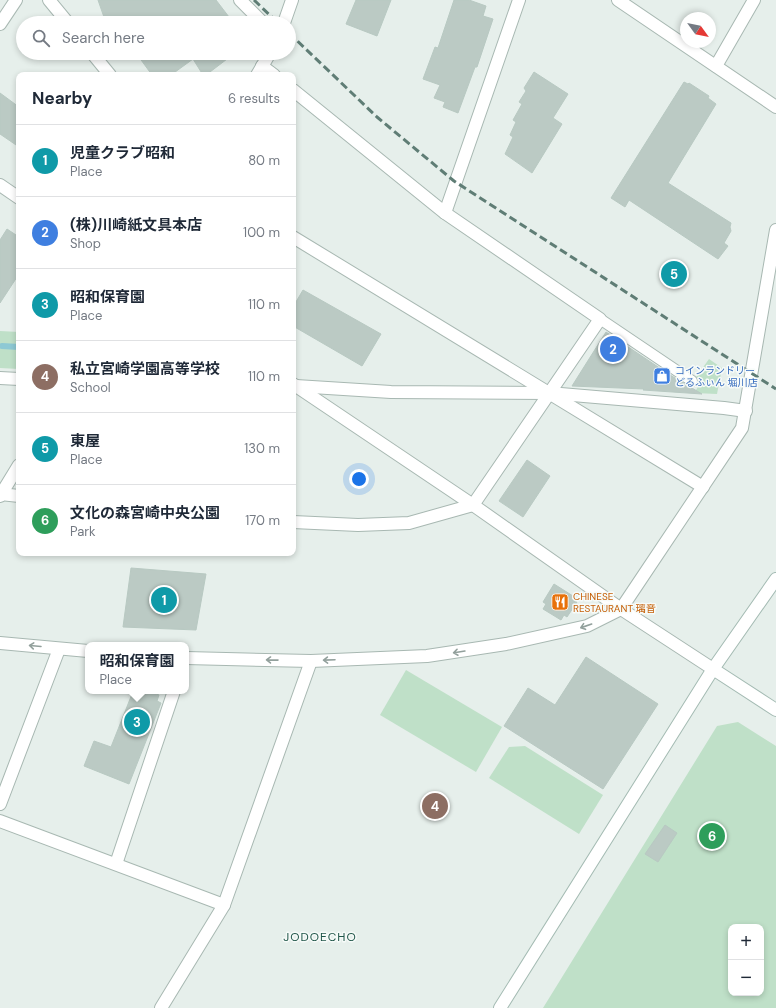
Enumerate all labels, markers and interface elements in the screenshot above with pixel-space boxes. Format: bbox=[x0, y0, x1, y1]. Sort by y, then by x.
north arrow bbox=[680, 12, 716, 48]
search box bbox=[16, 16, 296, 60]
icon: search bbox=[30, 27, 52, 49]
text: Search here bbox=[62, 28, 145, 48]
text: Nearby bbox=[32, 87, 92, 109]
text: 6 results bbox=[228, 90, 280, 107]
text: 児童クラブ昭和 bbox=[70, 143, 175, 163]
text: 1 bbox=[43, 152, 47, 169]
text: 80 m bbox=[248, 152, 280, 169]
text: Place bbox=[70, 163, 102, 180]
text: (株)川崎紙文具本店 bbox=[70, 215, 202, 235]
text: 2 bbox=[41, 224, 49, 241]
text: 100 m bbox=[243, 224, 280, 241]
text: Shop bbox=[70, 235, 101, 252]
pin: 5 bbox=[661, 259, 687, 289]
text: 昭和保育園 bbox=[70, 287, 145, 307]
text: 3 bbox=[41, 296, 49, 313]
text: 110 m bbox=[248, 296, 280, 313]
text: Place bbox=[70, 307, 102, 324]
pin: 2 bbox=[600, 334, 626, 364]
text: 私立宮崎学園高等学校 bbox=[70, 359, 220, 379]
place label: コインランドリー どるふぃん 堀川店 bbox=[675, 364, 758, 389]
shop icon: コインランドリー どるふぃん 堀川店 bbox=[652, 366, 672, 386]
text: 4 bbox=[41, 368, 49, 385]
text: 110 m bbox=[248, 368, 280, 385]
text: School bbox=[70, 379, 111, 396]
text: 東屋 bbox=[70, 431, 100, 451]
text: 5 bbox=[41, 440, 49, 457]
text: 130 m bbox=[244, 440, 280, 457]
text: Place bbox=[70, 451, 102, 468]
your location bbox=[349, 469, 369, 489]
text: 文化の森宮崎中央公園 bbox=[70, 503, 220, 523]
text: 6 bbox=[41, 512, 49, 529]
text: 170 m bbox=[245, 512, 280, 529]
text: Park bbox=[70, 523, 96, 540]
pin: 1 bbox=[151, 585, 177, 615]
place label: CHINESE RESTAURANT 璃音 bbox=[573, 590, 656, 615]
restaurant icon: CHINESE RESTAURANT 璃音 bbox=[550, 592, 570, 612]
one-way arrow bbox=[580, 623, 593, 630]
popup bbox=[85, 642, 189, 694]
one-way arrow bbox=[29, 643, 42, 650]
one-way arrow bbox=[453, 648, 466, 656]
text: 昭和保育園 bbox=[99, 651, 175, 671]
one-way arrow bbox=[266, 656, 279, 664]
one-way arrow bbox=[323, 656, 336, 664]
text: Place bbox=[99, 671, 132, 688]
pin: 3 bbox=[124, 707, 150, 737]
pin: 4 bbox=[422, 791, 448, 821]
pin: 6 bbox=[699, 821, 725, 851]
map controls bbox=[728, 924, 764, 996]
button: + bbox=[728, 924, 764, 960]
district label: JODOECHO bbox=[283, 929, 357, 945]
button: − bbox=[728, 960, 764, 996]

